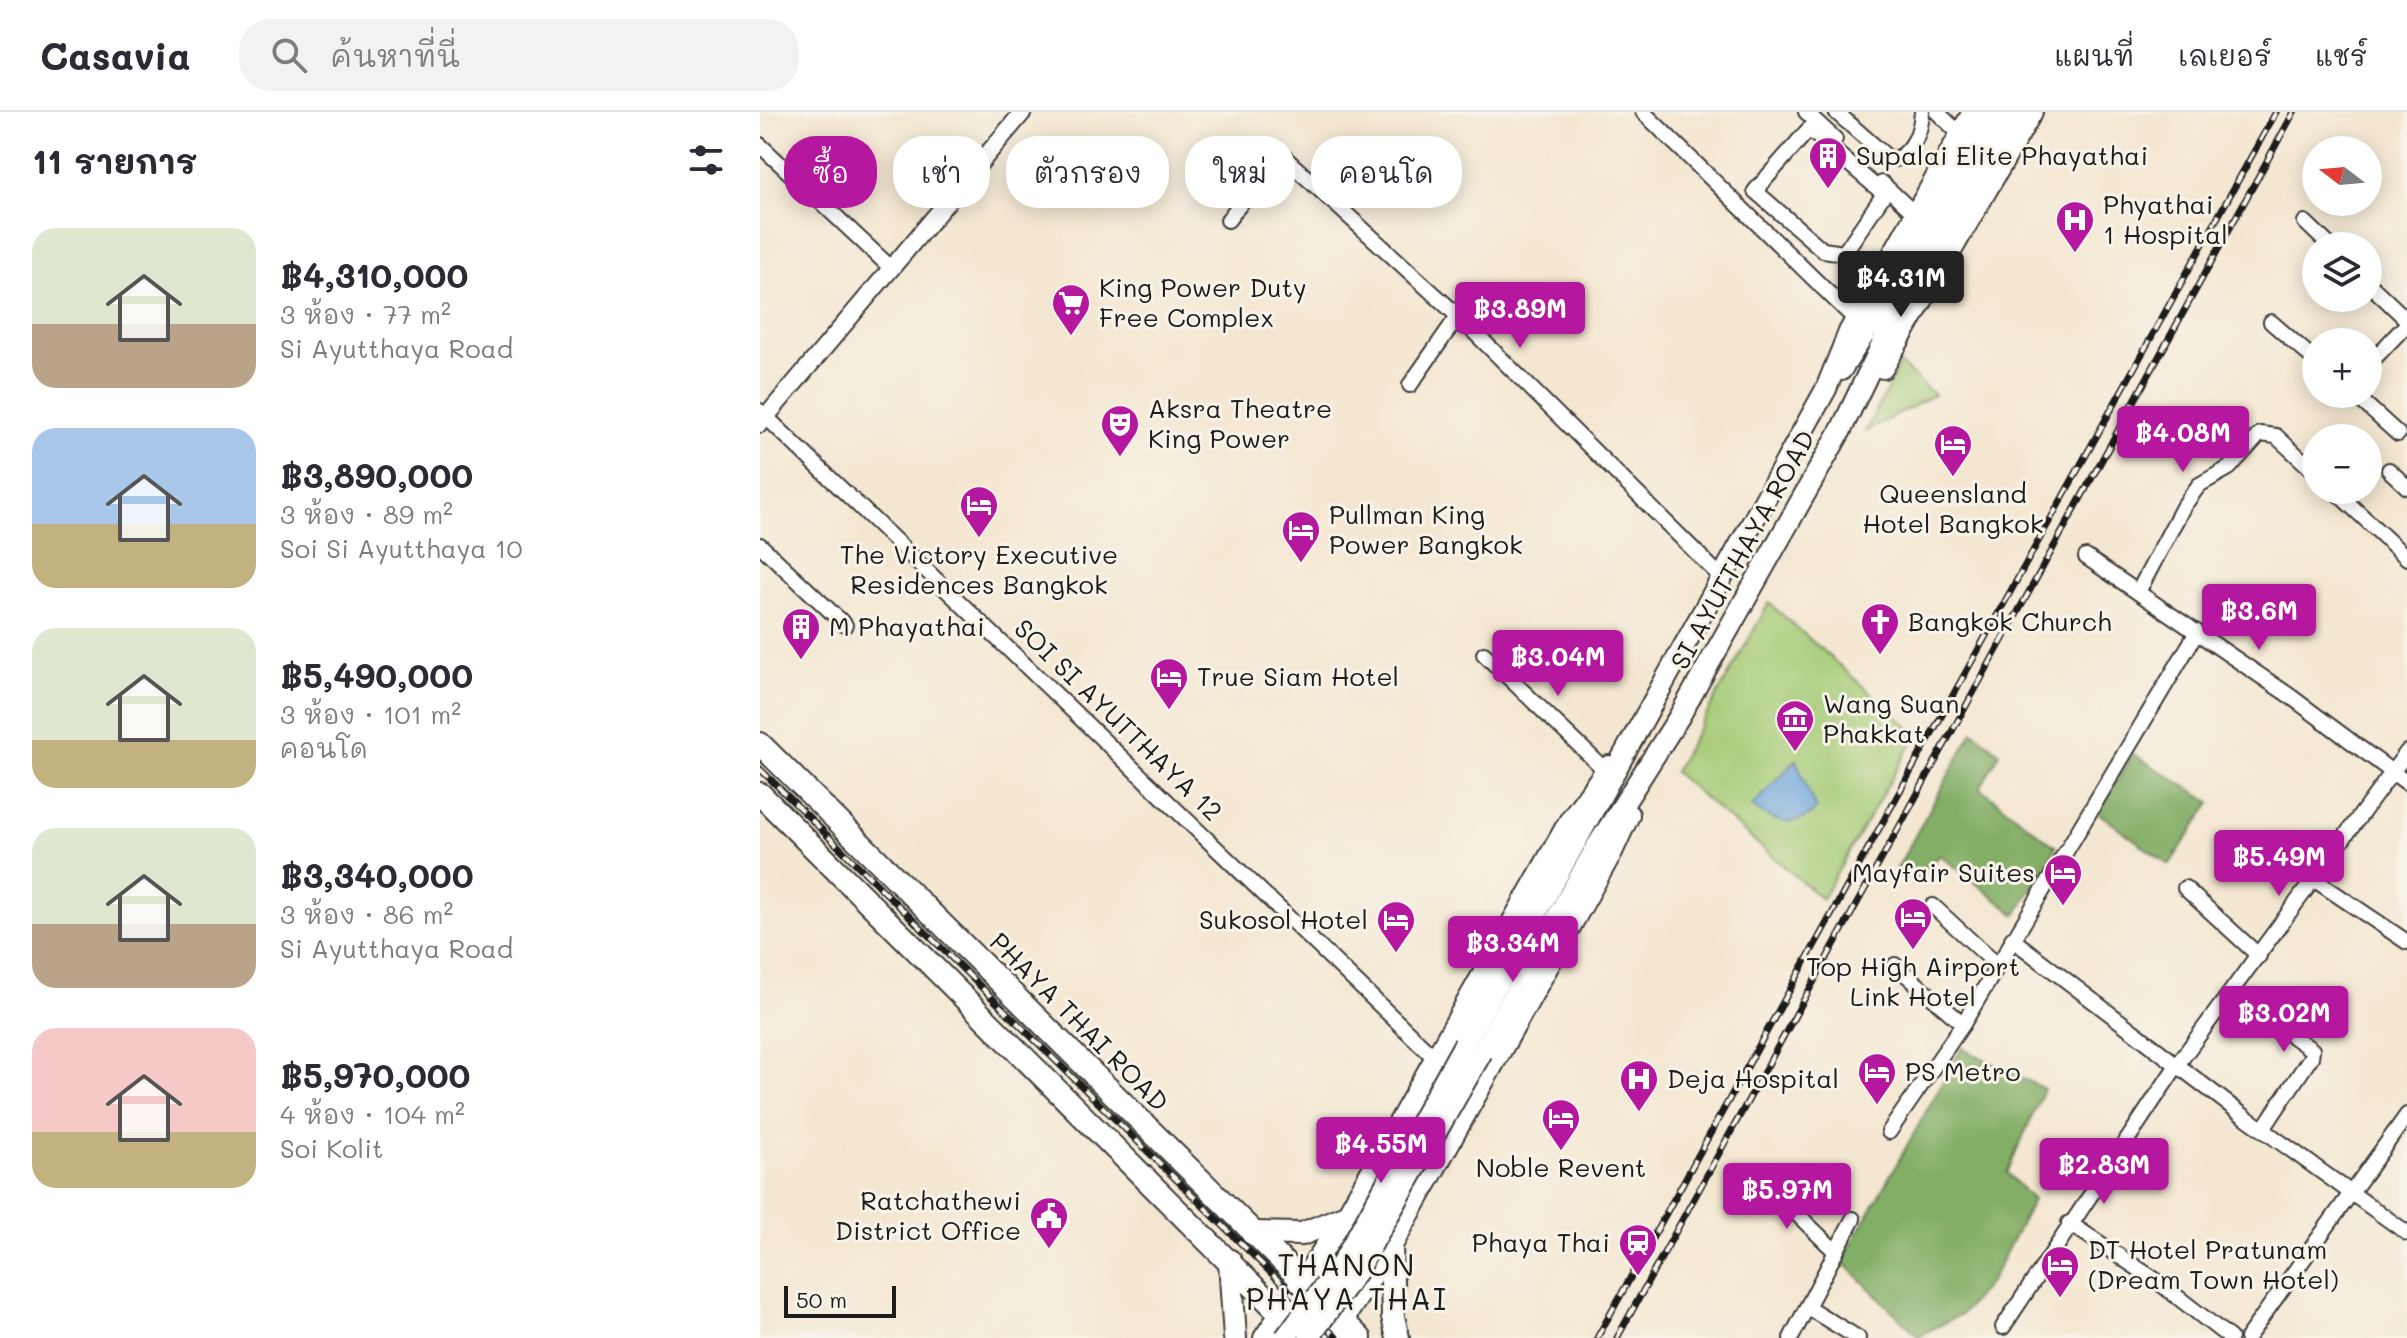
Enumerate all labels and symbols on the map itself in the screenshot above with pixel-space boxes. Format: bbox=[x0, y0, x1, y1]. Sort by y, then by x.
building icon: Supalai Elite Phayathai bbox=[1807, 135, 1849, 190]
north arrow bbox=[2302, 136, 2382, 216]
place label: Supalai Elite Phayathai bbox=[1856, 138, 2148, 172]
place label: Phyathai 1 Hospital bbox=[2103, 187, 2228, 251]
hospital icon: Phyathai 1 Hospital bbox=[2054, 199, 2096, 254]
pin: ฿4.31M bbox=[1836, 251, 1966, 319]
place label: King Power Duty Free Complex bbox=[1099, 270, 1307, 334]
supermarket icon: King Power Duty Free Complex bbox=[1050, 282, 1092, 337]
pin: ฿3.89M bbox=[1455, 282, 1585, 350]
place label: Aksra Theatre King Power bbox=[1148, 391, 1332, 455]
theatre icon: Aksra Theatre King Power bbox=[1099, 403, 1141, 458]
pin: ฿4.08M bbox=[2118, 406, 2248, 474]
hotel icon: Queensland Hotel Bangkok bbox=[1932, 423, 1974, 478]
street label: SI AYUTTHAYA ROAD bbox=[1662, 424, 1822, 675]
place label: Queensland Hotel Bangkok bbox=[1862, 476, 2044, 540]
hotel icon: The Victory Executive Residences Bangkok bbox=[958, 484, 1000, 539]
place label: Pullman King Power Bangkok bbox=[1329, 497, 1523, 561]
hotel icon: Pullman King Power Bangkok bbox=[1280, 509, 1322, 564]
place label: The Victory Executive Residences Bangkok bbox=[840, 537, 1118, 601]
pin: ฿3.6M bbox=[2203, 584, 2315, 652]
church icon: Bangkok Church bbox=[1859, 601, 1901, 656]
place label: Bangkok Church bbox=[1908, 604, 2112, 638]
building icon: M Phayathai bbox=[780, 606, 822, 661]
place label: M Phayathai bbox=[829, 609, 985, 643]
street label: SOI SI AYUTTHAYA 12 bbox=[1007, 611, 1230, 828]
pin: ฿3.04M bbox=[1493, 630, 1623, 698]
hotel icon: True Siam Hotel bbox=[1148, 656, 1190, 711]
place label: True Siam Hotel bbox=[1197, 659, 1399, 693]
place label: Wang Suan Phakkat bbox=[1823, 686, 1959, 750]
museum icon: Wang Suan Phakkat bbox=[1774, 698, 1816, 753]
pin: ฿5.49M bbox=[2214, 830, 2344, 898]
hotel icon: Mayfair Suites bbox=[2042, 852, 2084, 907]
place label: Mayfair Suites bbox=[1852, 855, 2035, 889]
hotel icon: Top High Airport Link Hotel bbox=[1892, 896, 1934, 951]
hotel icon: Sukosol Hotel bbox=[1375, 899, 1417, 954]
place label: Sukosol Hotel bbox=[1199, 902, 1368, 936]
pin: ฿3.34M bbox=[1448, 916, 1578, 984]
street label: PHAYA THAI ROAD bbox=[983, 925, 1176, 1118]
place label: Top High Airport Link Hotel bbox=[1806, 949, 2020, 1013]
pin: ฿3.02M bbox=[2219, 986, 2349, 1054]
hotel icon: PS Metro bbox=[1856, 1051, 1898, 1106]
place label: PS Metro bbox=[1905, 1054, 2021, 1088]
hospital icon: Deja Hospital bbox=[1618, 1058, 1660, 1113]
place label: Deja Hospital bbox=[1667, 1061, 1839, 1095]
hotel icon: Noble Revent bbox=[1540, 1097, 1582, 1152]
pin: ฿4.55M bbox=[1316, 1117, 1446, 1185]
pin: ฿2.83M bbox=[2039, 1138, 2169, 1206]
place label: Noble Revent bbox=[1476, 1150, 1646, 1184]
pin: ฿5.97M bbox=[1722, 1163, 1852, 1231]
place label: Ratchathewi District Office bbox=[835, 1183, 1021, 1247]
public building icon: Ratchathewi District Office bbox=[1028, 1195, 1070, 1250]
station icon: Phaya Thai bbox=[1617, 1222, 1659, 1277]
place label: Phaya Thai bbox=[1472, 1225, 1610, 1259]
place label: DT Hotel Pratunam (Dream Town Hotel) bbox=[2088, 1232, 2339, 1296]
district label: THANON PHAYA THAI bbox=[1246, 1244, 1448, 1318]
hotel icon: DT Hotel Pratunam (Dream Town Hotel) bbox=[2039, 1244, 2081, 1299]
scale bar bbox=[784, 1282, 896, 1318]

